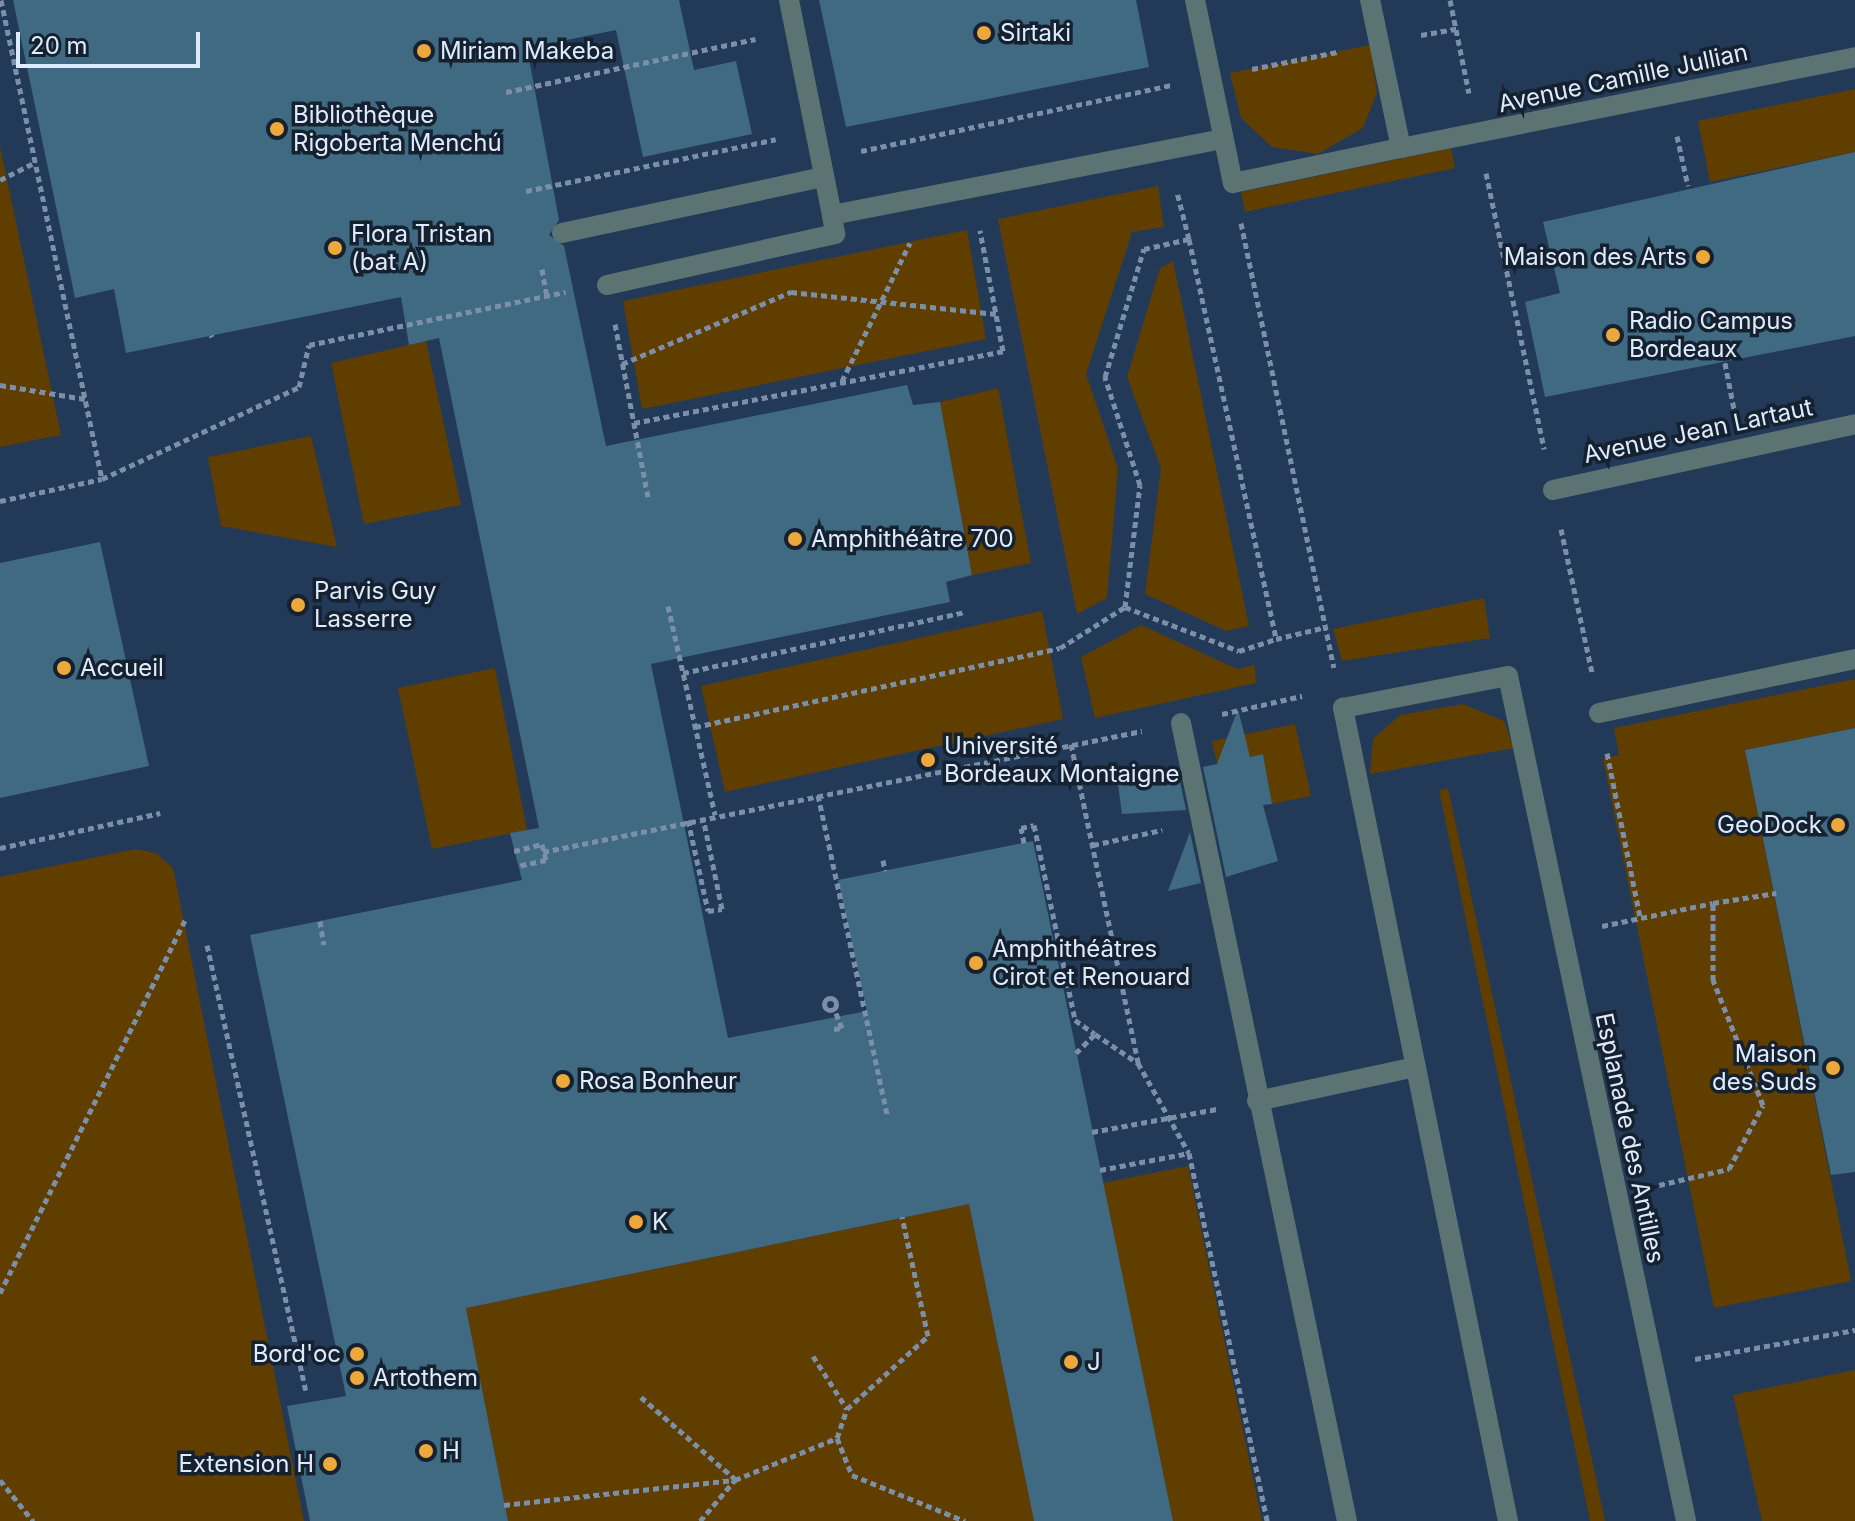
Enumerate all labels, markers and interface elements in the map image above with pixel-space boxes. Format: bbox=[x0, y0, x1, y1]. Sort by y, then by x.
scale bar bbox=[20, 16, 204, 66]
place label: Sirtaki bbox=[1000, 19, 1071, 47]
marker: Sirtaki bbox=[975, 24, 993, 42]
text: 20 m bbox=[30, 31, 88, 60]
place label: Miriam Makeba bbox=[440, 37, 614, 65]
street label: Avenue Camille Jullian bbox=[1496, 37, 1750, 119]
marker: Miriam Makeba bbox=[415, 42, 433, 60]
place label: Bibliothèque Rigoberta Menchú bbox=[293, 101, 502, 157]
marker: Bibliothèque Rigoberta Menchú bbox=[268, 120, 286, 138]
place label: Flora Tristan (bat A) bbox=[351, 220, 492, 276]
marker: Flora Tristan (bat A) bbox=[326, 239, 344, 257]
place label: Maison des Arts bbox=[1504, 243, 1687, 271]
marker: Maison des Arts bbox=[1694, 248, 1712, 266]
place label: Radio Campus Bordeaux bbox=[1629, 307, 1793, 363]
marker: Radio Campus Bordeaux bbox=[1604, 326, 1622, 344]
street label: Avenue Jean Lartaut bbox=[1581, 393, 1815, 469]
place label: Amphithéâtre 700 bbox=[811, 525, 1014, 553]
marker: Amphithéâtre 700 bbox=[786, 530, 804, 548]
place label: Parvis Guy Lasserre bbox=[314, 577, 437, 633]
marker: Parvis Guy Lasserre bbox=[289, 596, 307, 614]
place label: Accueil bbox=[80, 654, 164, 682]
marker: Accueil bbox=[55, 659, 73, 677]
place label: Université Bordeaux Montaigne bbox=[944, 732, 1180, 788]
marker: Université Bordeaux Montaigne bbox=[919, 751, 937, 769]
place label: GeoDock bbox=[1717, 811, 1822, 839]
marker: GeoDock bbox=[1829, 816, 1847, 834]
place label: Amphithéâtres Cirot et Renouard bbox=[992, 935, 1190, 991]
marker: Amphithéâtres Cirot et Renouard bbox=[967, 954, 985, 972]
street label: Esplanade des Antilles bbox=[1589, 1010, 1671, 1266]
place label: Maison des Suds bbox=[1712, 1040, 1817, 1096]
marker: Maison des Suds bbox=[1824, 1059, 1842, 1077]
place label: Rosa Bonheur bbox=[579, 1067, 737, 1095]
marker: Rosa Bonheur bbox=[554, 1072, 572, 1090]
place label: K bbox=[652, 1208, 668, 1236]
marker: K bbox=[627, 1213, 645, 1231]
place label: Bord'oc bbox=[253, 1340, 341, 1368]
marker: Bord'oc bbox=[348, 1345, 366, 1363]
place label: J bbox=[1087, 1348, 1101, 1376]
marker: J bbox=[1062, 1353, 1080, 1371]
place label: Artothem bbox=[373, 1364, 478, 1392]
marker: Artothem bbox=[348, 1369, 366, 1387]
place label: H bbox=[442, 1437, 460, 1465]
marker: H bbox=[417, 1442, 435, 1460]
place label: Extension H bbox=[179, 1450, 314, 1478]
marker: Extension H bbox=[321, 1455, 339, 1473]

